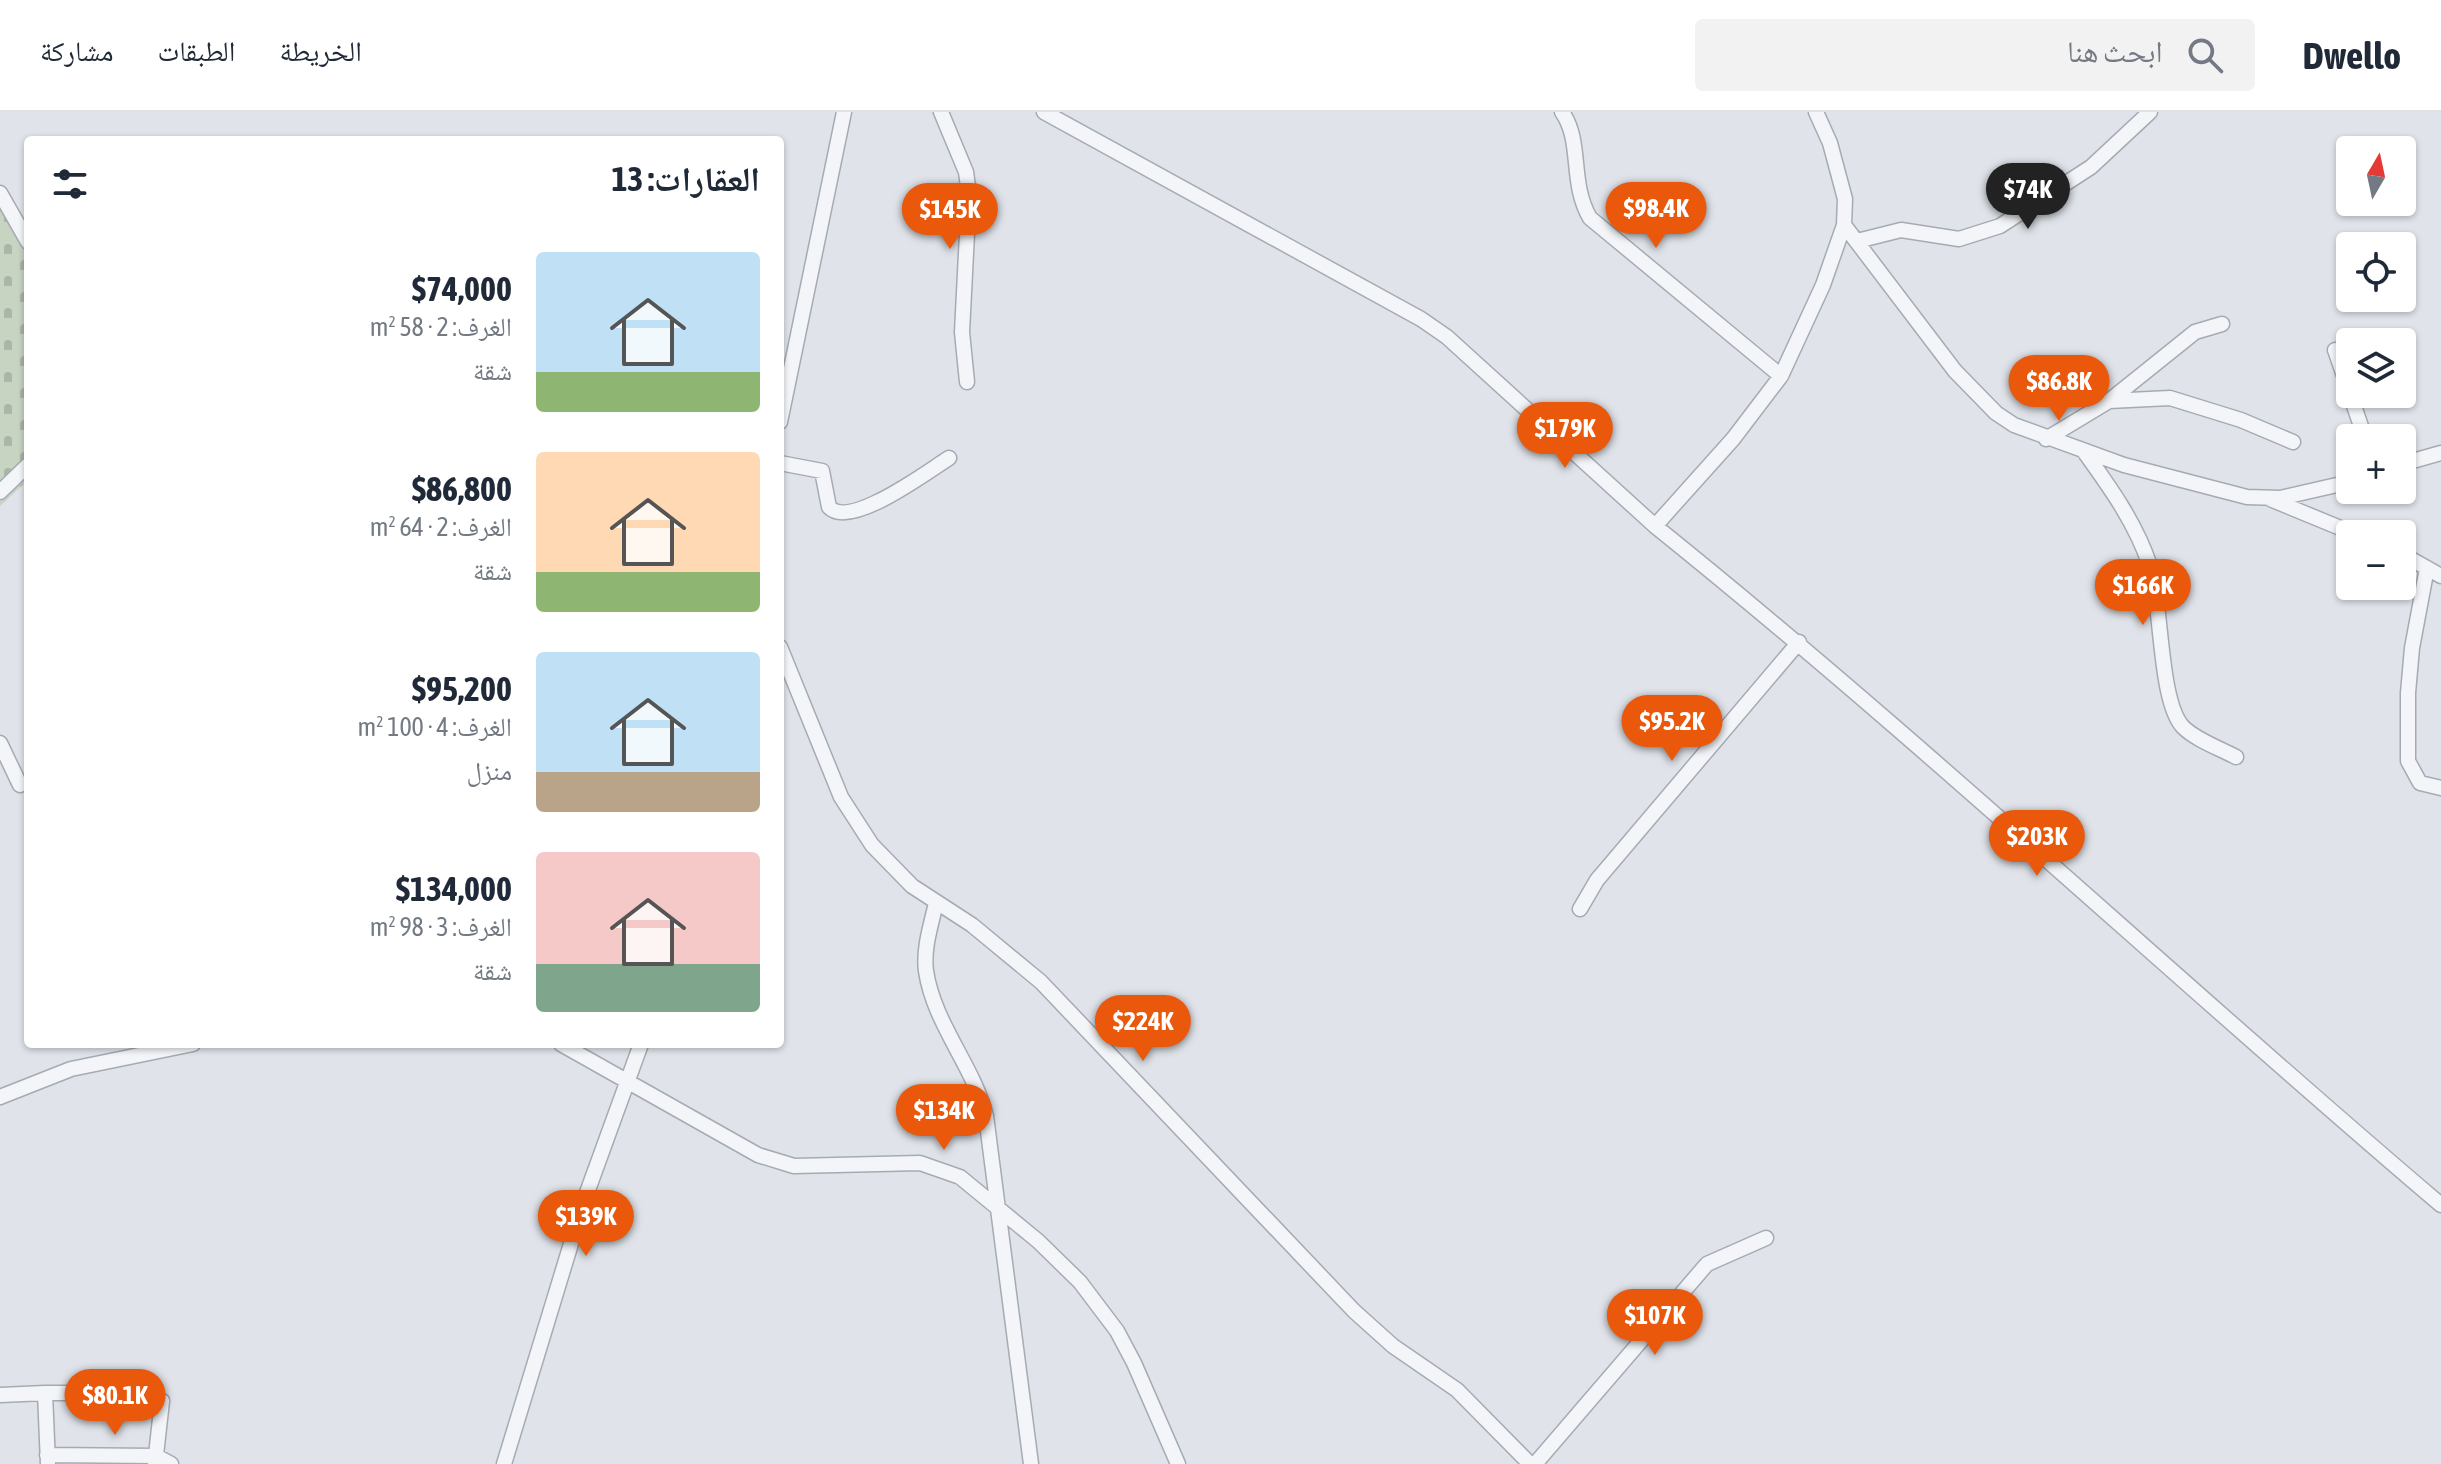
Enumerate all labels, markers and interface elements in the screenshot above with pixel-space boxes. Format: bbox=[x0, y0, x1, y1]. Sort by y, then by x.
search box bbox=[1695, 19, 2255, 91]
icon: search bbox=[2183, 33, 2227, 77]
text: ابحث هنا bbox=[2067, 34, 2163, 68]
text: Dwello bbox=[2303, 34, 2401, 77]
text: مشاركة bbox=[40, 35, 114, 67]
text: الطبقات bbox=[158, 35, 235, 67]
text: الخريطة bbox=[279, 35, 362, 67]
north arrow bbox=[2336, 136, 2416, 216]
map controls bbox=[2336, 136, 2416, 600]
text: العقارات: 13 bbox=[611, 159, 760, 198]
icon: filters bbox=[48, 162, 92, 206]
pin: $74K bbox=[1981, 163, 2075, 231]
text: $74K bbox=[2004, 174, 2052, 204]
pin: $98.4K bbox=[1591, 182, 1721, 250]
pin: $145K bbox=[894, 183, 1006, 251]
text: $98.4K bbox=[1624, 193, 1688, 223]
text: $145K bbox=[920, 194, 980, 224]
button: locate bbox=[2336, 232, 2416, 312]
text: $74,000 bbox=[412, 269, 512, 308]
icon: home bbox=[600, 284, 696, 380]
text: الغرف: 2 · 58 m² bbox=[370, 312, 512, 342]
button: layers bbox=[2336, 328, 2416, 408]
pin: $86.8K bbox=[1994, 355, 2124, 423]
text: شقة bbox=[473, 356, 512, 386]
text: $86.8K bbox=[2027, 366, 2091, 396]
pin: $179K bbox=[1509, 402, 1621, 470]
text: $179K bbox=[1535, 413, 1595, 443]
button: + bbox=[2336, 424, 2416, 504]
text: $86,800 bbox=[412, 469, 512, 508]
icon: home bbox=[600, 484, 696, 580]
text: الغرف: 2 · 64 m² bbox=[370, 512, 512, 542]
button: − bbox=[2336, 520, 2416, 600]
text: شقة bbox=[473, 556, 512, 586]
pin: $166K bbox=[2087, 559, 2199, 627]
text: $166K bbox=[2113, 570, 2173, 600]
text: $95,200 bbox=[412, 669, 512, 708]
icon: home bbox=[600, 684, 696, 780]
pin: $95.2K bbox=[1607, 695, 1737, 763]
text: $95.2K bbox=[1640, 706, 1704, 736]
text: الغرف: 4 · 100 m² bbox=[358, 712, 512, 742]
text: منزل bbox=[467, 756, 512, 786]
pin: $203K bbox=[1981, 810, 2093, 878]
text: $203K bbox=[2007, 821, 2067, 851]
text: $134,000 bbox=[396, 869, 512, 908]
icon: home bbox=[600, 884, 696, 980]
text: الغرف: 3 · 98 m² bbox=[370, 912, 512, 942]
text: شقة bbox=[473, 956, 512, 986]
pin: $224K bbox=[1087, 995, 1199, 1063]
text: $224K bbox=[1113, 1006, 1173, 1036]
pin: $134K bbox=[888, 1084, 1000, 1152]
text: $134K bbox=[914, 1095, 974, 1125]
pin: $139K bbox=[530, 1190, 642, 1258]
text: $139K bbox=[556, 1201, 616, 1231]
pin: $107K bbox=[1599, 1289, 1711, 1357]
text: $107K bbox=[1625, 1300, 1685, 1330]
pin: $80.1K bbox=[50, 1369, 180, 1437]
text: $80.1K bbox=[83, 1380, 147, 1410]

